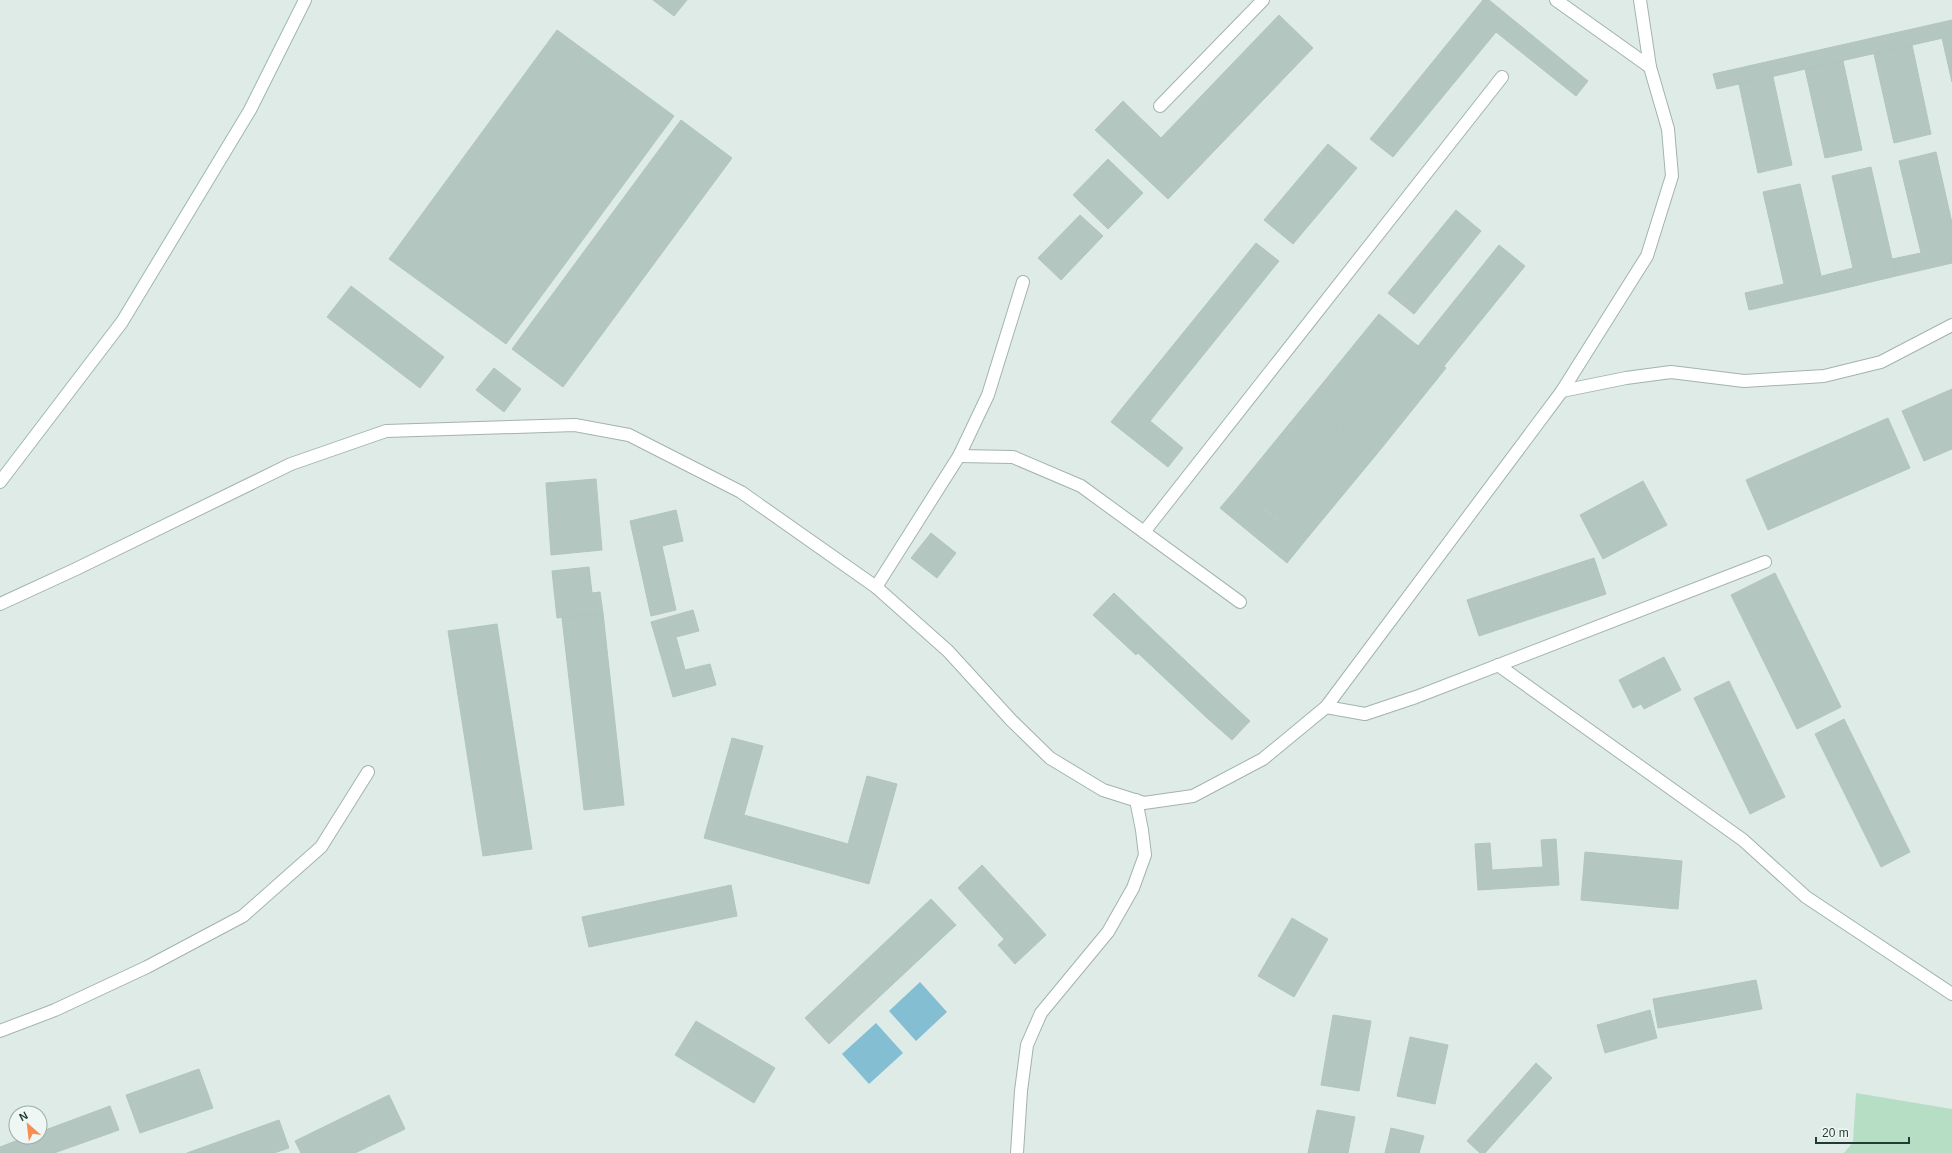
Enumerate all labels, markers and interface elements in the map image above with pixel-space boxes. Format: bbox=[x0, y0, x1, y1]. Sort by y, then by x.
north arrow bbox=[8, 1105, 48, 1145]
text: N bbox=[17, 1109, 30, 1123]
scale bar bbox=[1816, 1119, 1909, 1145]
text: 20 m bbox=[1822, 1126, 1849, 1140]

